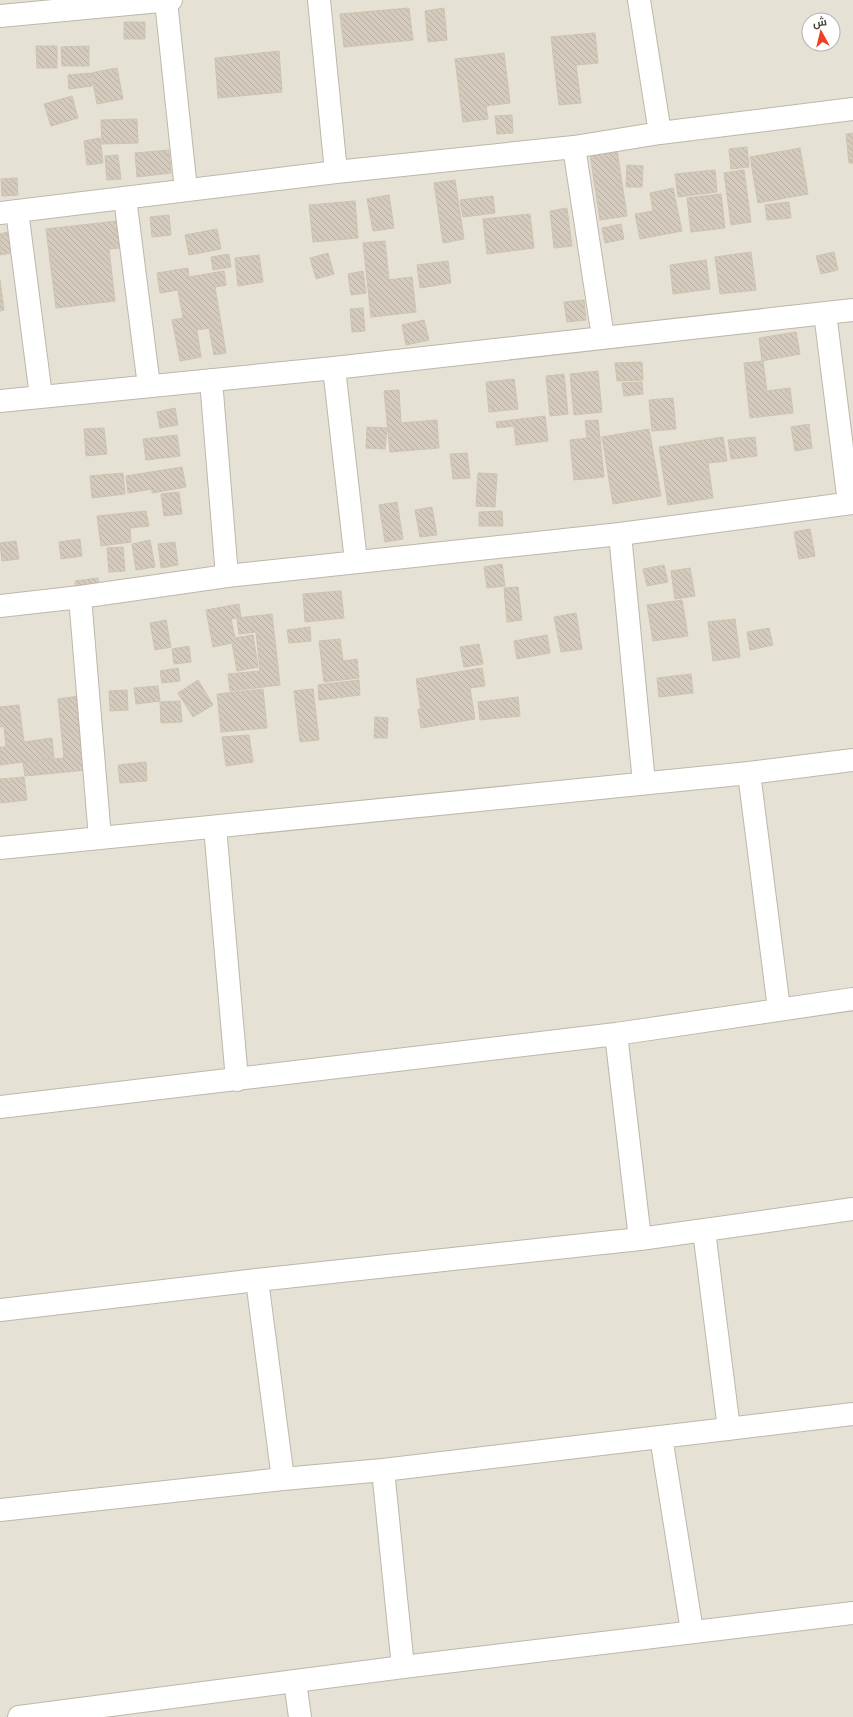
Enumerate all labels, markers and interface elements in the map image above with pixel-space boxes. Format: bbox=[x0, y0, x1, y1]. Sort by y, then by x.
north arrow bbox=[801, 12, 841, 52]
text: ش bbox=[812, 15, 828, 30]

